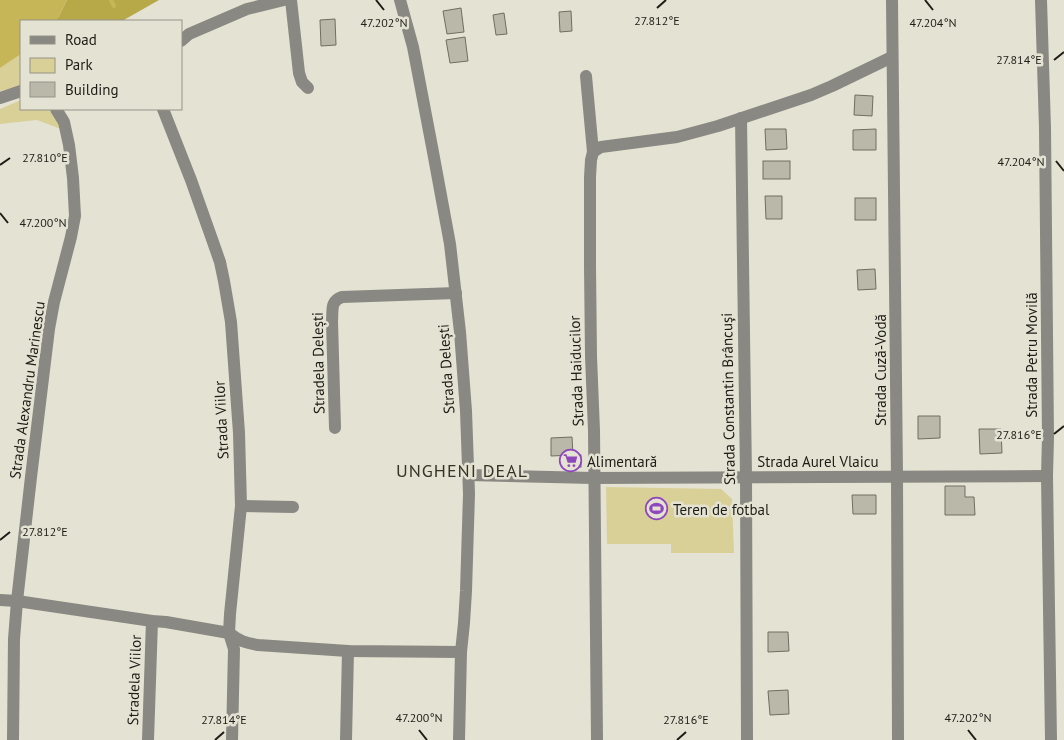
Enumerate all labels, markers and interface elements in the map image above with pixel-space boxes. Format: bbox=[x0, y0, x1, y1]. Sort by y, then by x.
text: 27.812°E bbox=[634, 13, 680, 28]
text: 47.202°N bbox=[360, 15, 408, 30]
text: 47.204°N bbox=[909, 15, 957, 30]
legend bbox=[20, 20, 182, 110]
text: Road bbox=[65, 30, 97, 49]
text: 27.814°E bbox=[996, 52, 1042, 67]
text: Park bbox=[65, 55, 93, 74]
text: Building bbox=[65, 80, 119, 99]
text: 27.810°E bbox=[22, 150, 68, 165]
text: 47.204°N bbox=[997, 154, 1045, 169]
text: 47.200°N bbox=[19, 215, 67, 230]
street label: Strada Petru Movilă bbox=[1022, 292, 1041, 418]
street label: Strada Alexandru Marinescu bbox=[5, 300, 49, 480]
street label: Stradela Delești bbox=[308, 312, 328, 414]
street label: Strada Constantin Brâncuşi bbox=[717, 313, 739, 485]
street label: Strada Cuză-Vodă bbox=[871, 314, 890, 426]
street label: Strada Haiducilor bbox=[565, 315, 587, 427]
street label: Strada Delești bbox=[433, 323, 459, 415]
street label: Strada Viilor bbox=[209, 380, 233, 460]
text: 27.816°E bbox=[996, 427, 1042, 442]
supermarket icon: Alimentară bbox=[559, 449, 583, 473]
place label: Alimentară bbox=[587, 452, 657, 471]
street label: Strada Aurel Vlaicu bbox=[757, 452, 879, 471]
district label: UNGHENI DEAL bbox=[396, 459, 528, 482]
sports icon: Teren de fotbal bbox=[645, 497, 669, 521]
place label: Teren de fotbal bbox=[673, 500, 770, 519]
text: 27.812°E bbox=[22, 524, 68, 539]
street label: Stradela Viilor bbox=[123, 634, 145, 726]
text: 47.200°N bbox=[395, 710, 443, 725]
text: 47.202°N bbox=[944, 710, 992, 725]
text: 27.814°E bbox=[201, 712, 247, 727]
text: 27.816°E bbox=[663, 712, 709, 727]

